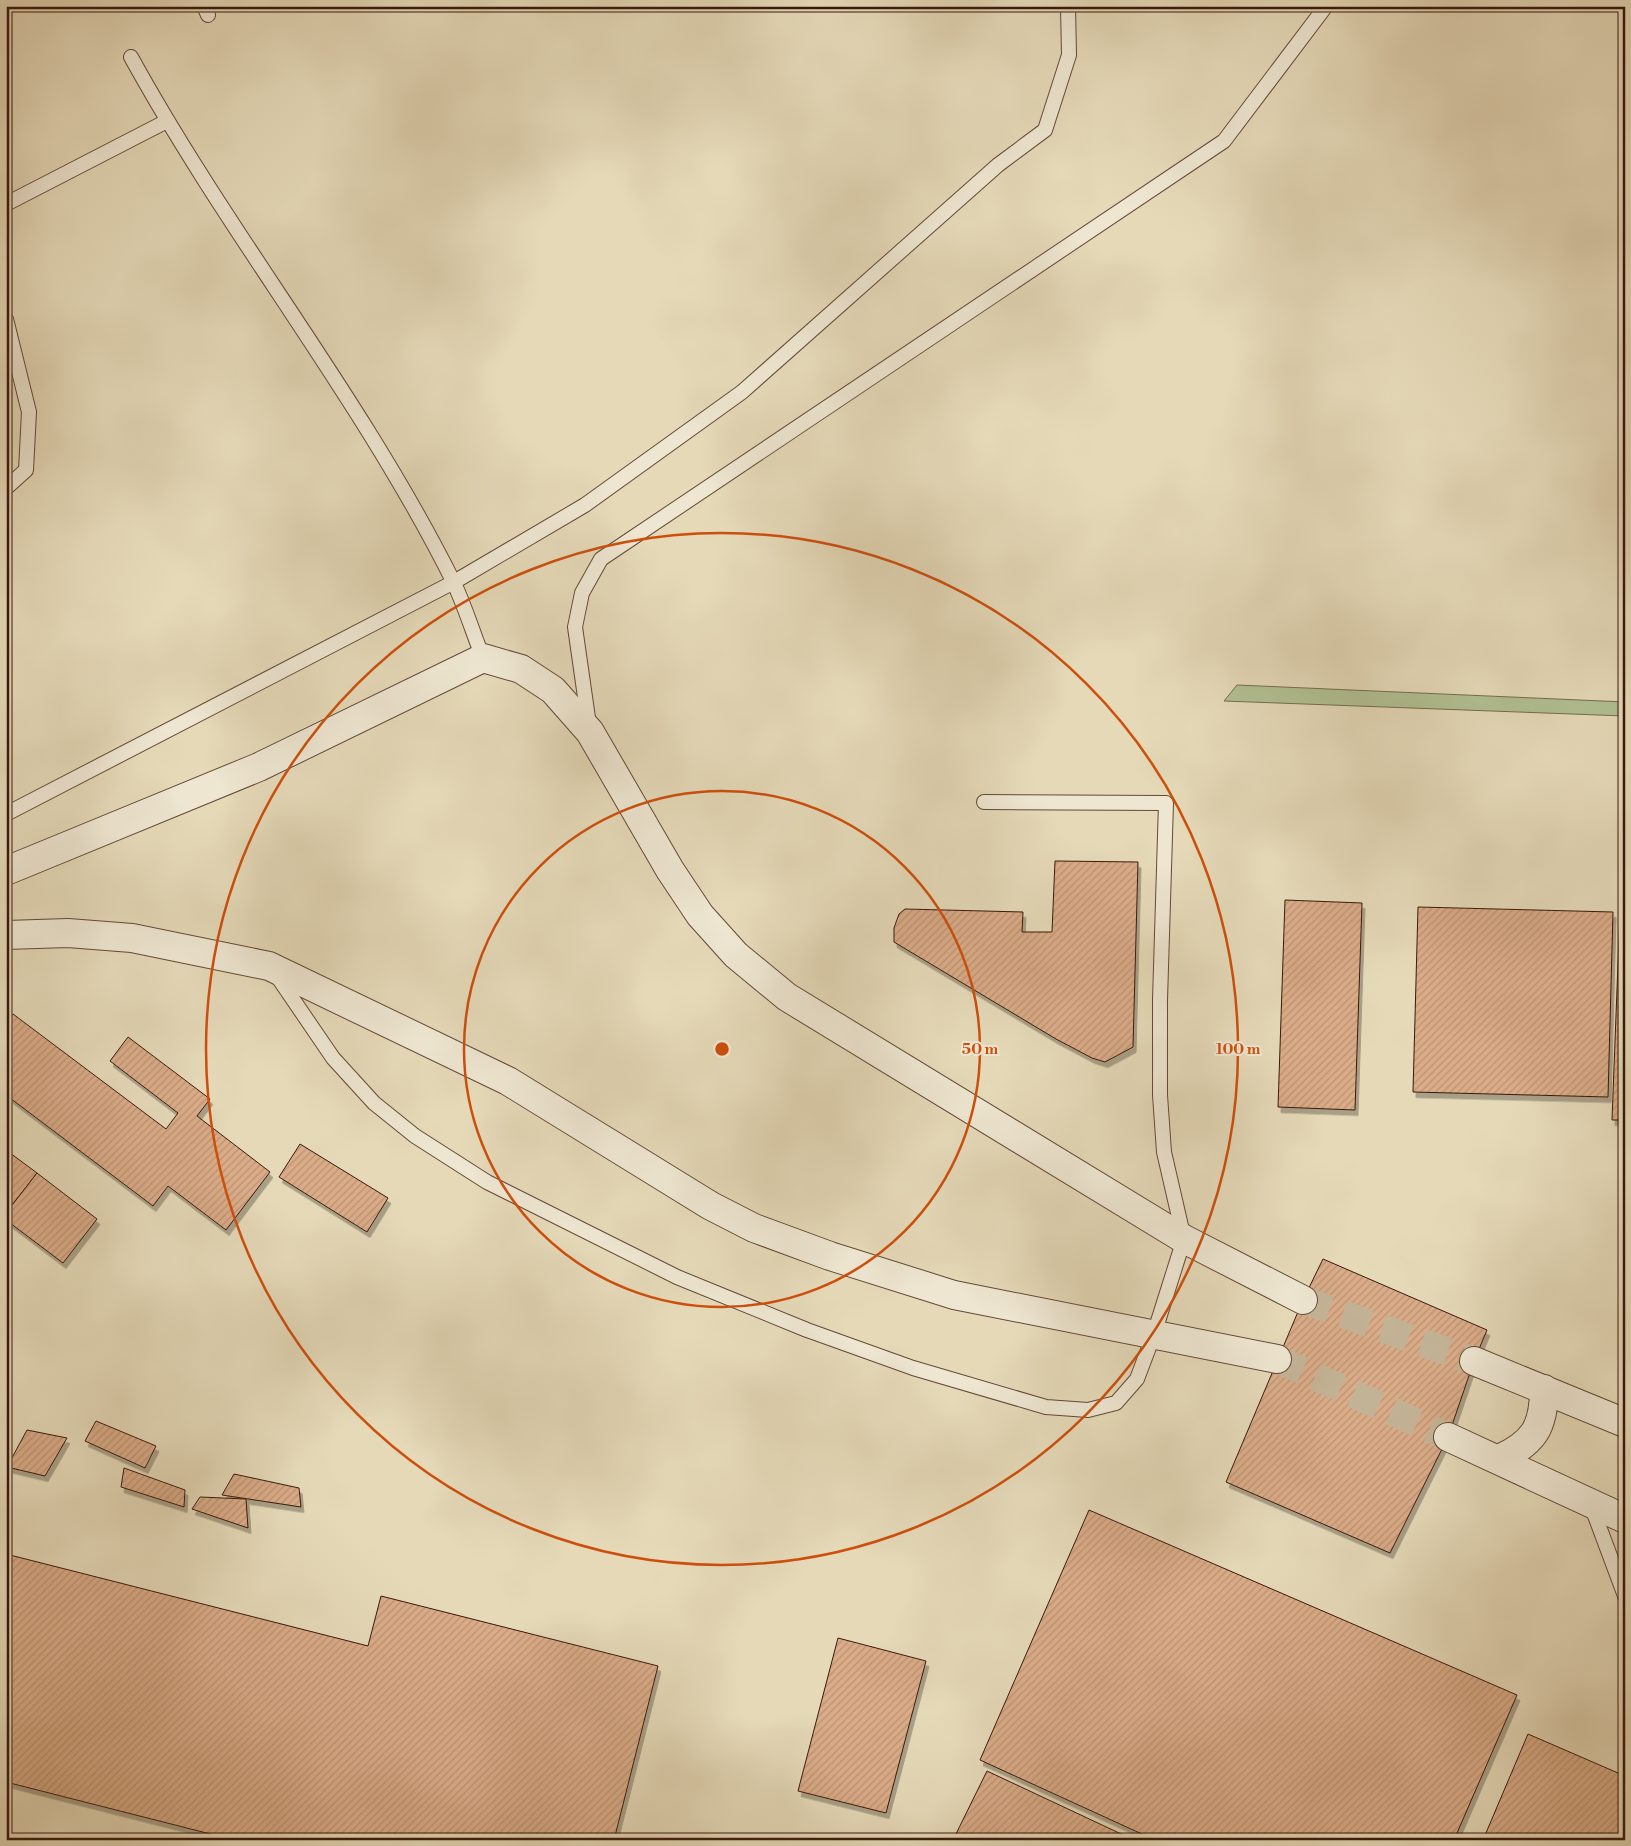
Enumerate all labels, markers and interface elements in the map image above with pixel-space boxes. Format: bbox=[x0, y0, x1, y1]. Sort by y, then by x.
centre of rings bbox=[713, 1040, 731, 1058]
text: 50 m bbox=[962, 1040, 998, 1059]
text: 100 m bbox=[1216, 1040, 1261, 1059]

